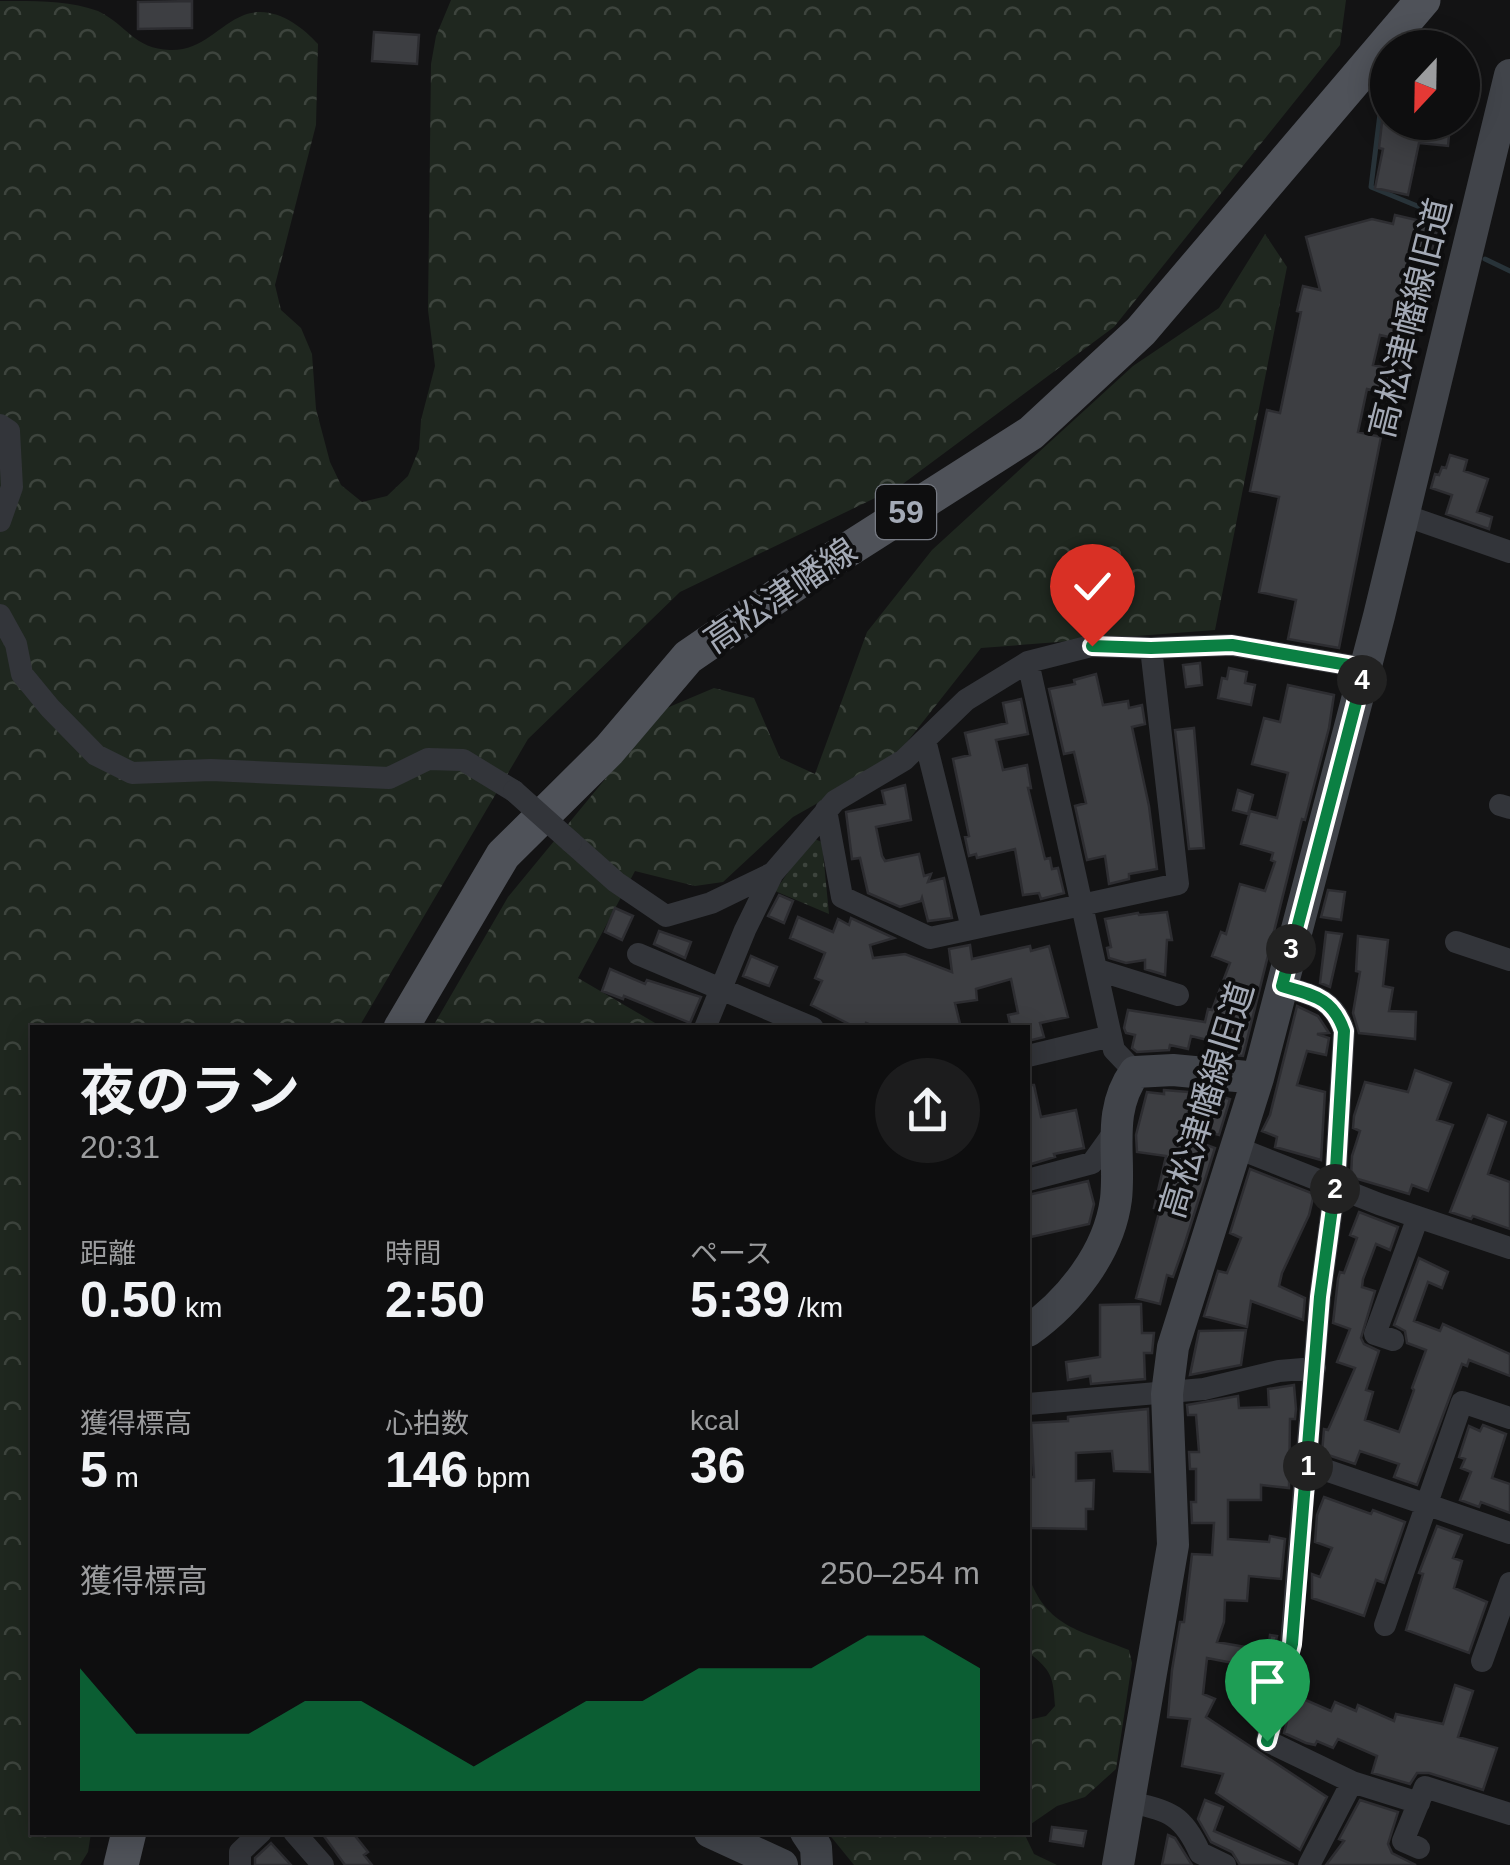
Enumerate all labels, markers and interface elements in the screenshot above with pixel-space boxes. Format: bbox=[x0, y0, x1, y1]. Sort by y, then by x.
north arrow bbox=[1370, 30, 1480, 140]
map controls bbox=[1370, 30, 1480, 140]
street label: 高松津幡線旧道 bbox=[1361, 194, 1459, 442]
road number: 59 bbox=[876, 485, 936, 539]
street label: 高松津幡線 bbox=[697, 530, 863, 660]
pin bbox=[1050, 544, 1135, 647]
icon: check bbox=[1065, 559, 1120, 614]
pin: 4 bbox=[1337, 655, 1387, 705]
text: 4 bbox=[1354, 664, 1370, 695]
pin: 3 bbox=[1266, 924, 1316, 974]
text: 3 bbox=[1283, 933, 1299, 964]
street label: 高松津幡線旧道 bbox=[1152, 977, 1260, 1223]
button: share bbox=[875, 1058, 980, 1163]
text: 夜のラン bbox=[80, 1060, 300, 1122]
text: 20:31 bbox=[80, 1129, 160, 1165]
pin: 2 bbox=[1310, 1164, 1360, 1214]
text: 2 bbox=[1327, 1173, 1343, 1204]
text: 距離 bbox=[80, 1238, 136, 1269]
text: 時間 bbox=[385, 1238, 441, 1269]
text: ペース bbox=[690, 1238, 773, 1269]
text: 0.50 bbox=[80, 1272, 177, 1328]
text: 2:50 bbox=[385, 1272, 485, 1328]
text: 5:39 bbox=[690, 1272, 790, 1328]
text: km bbox=[177, 1292, 222, 1323]
text: /km bbox=[790, 1292, 843, 1323]
text: kcal bbox=[690, 1405, 740, 1436]
text: 獲得標高 bbox=[80, 1408, 192, 1439]
text: 心拍数 bbox=[385, 1408, 469, 1439]
text: 36 bbox=[690, 1438, 746, 1494]
pin: 1 bbox=[1283, 1441, 1333, 1491]
text: 5 bbox=[80, 1442, 108, 1498]
text: 146 bbox=[385, 1442, 468, 1498]
text: 1 bbox=[1300, 1450, 1316, 1481]
text: m bbox=[108, 1462, 139, 1493]
text: bpm bbox=[468, 1462, 531, 1493]
text: 250–254 m bbox=[820, 1555, 980, 1591]
text: 獲得標高 bbox=[80, 1563, 208, 1599]
pin bbox=[1225, 1639, 1310, 1742]
icon: arrive bbox=[1240, 1654, 1295, 1709]

